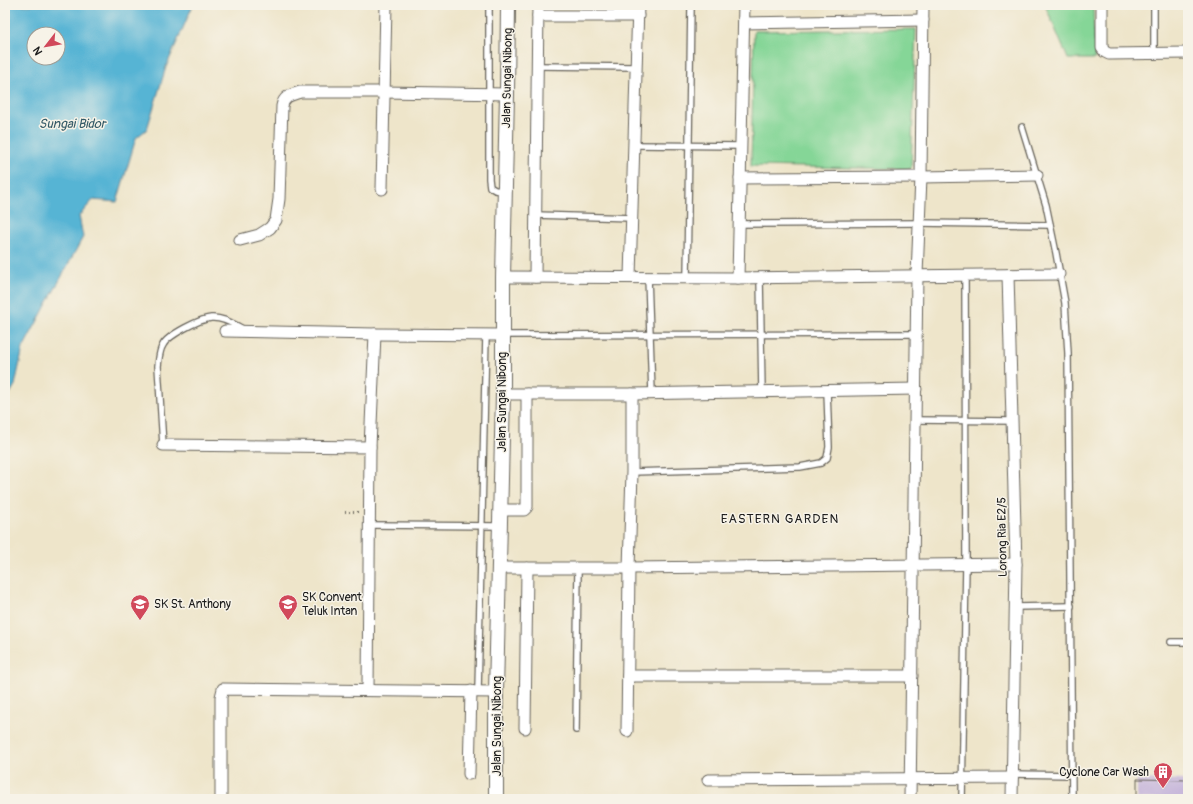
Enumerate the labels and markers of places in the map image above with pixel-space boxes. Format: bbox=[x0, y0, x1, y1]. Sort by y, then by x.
place label: SK Convent Teluk Intan bbox=[302, 590, 362, 619]
school or university icon: SK St. Anthony bbox=[129, 593, 151, 621]
school or university icon: SK Convent Teluk Intan bbox=[277, 593, 299, 621]
place label: SK St. Anthony bbox=[154, 597, 231, 612]
building icon: Cyclone Car Wash bbox=[1152, 761, 1174, 789]
place label: Cyclone Car Wash bbox=[1059, 765, 1149, 780]

